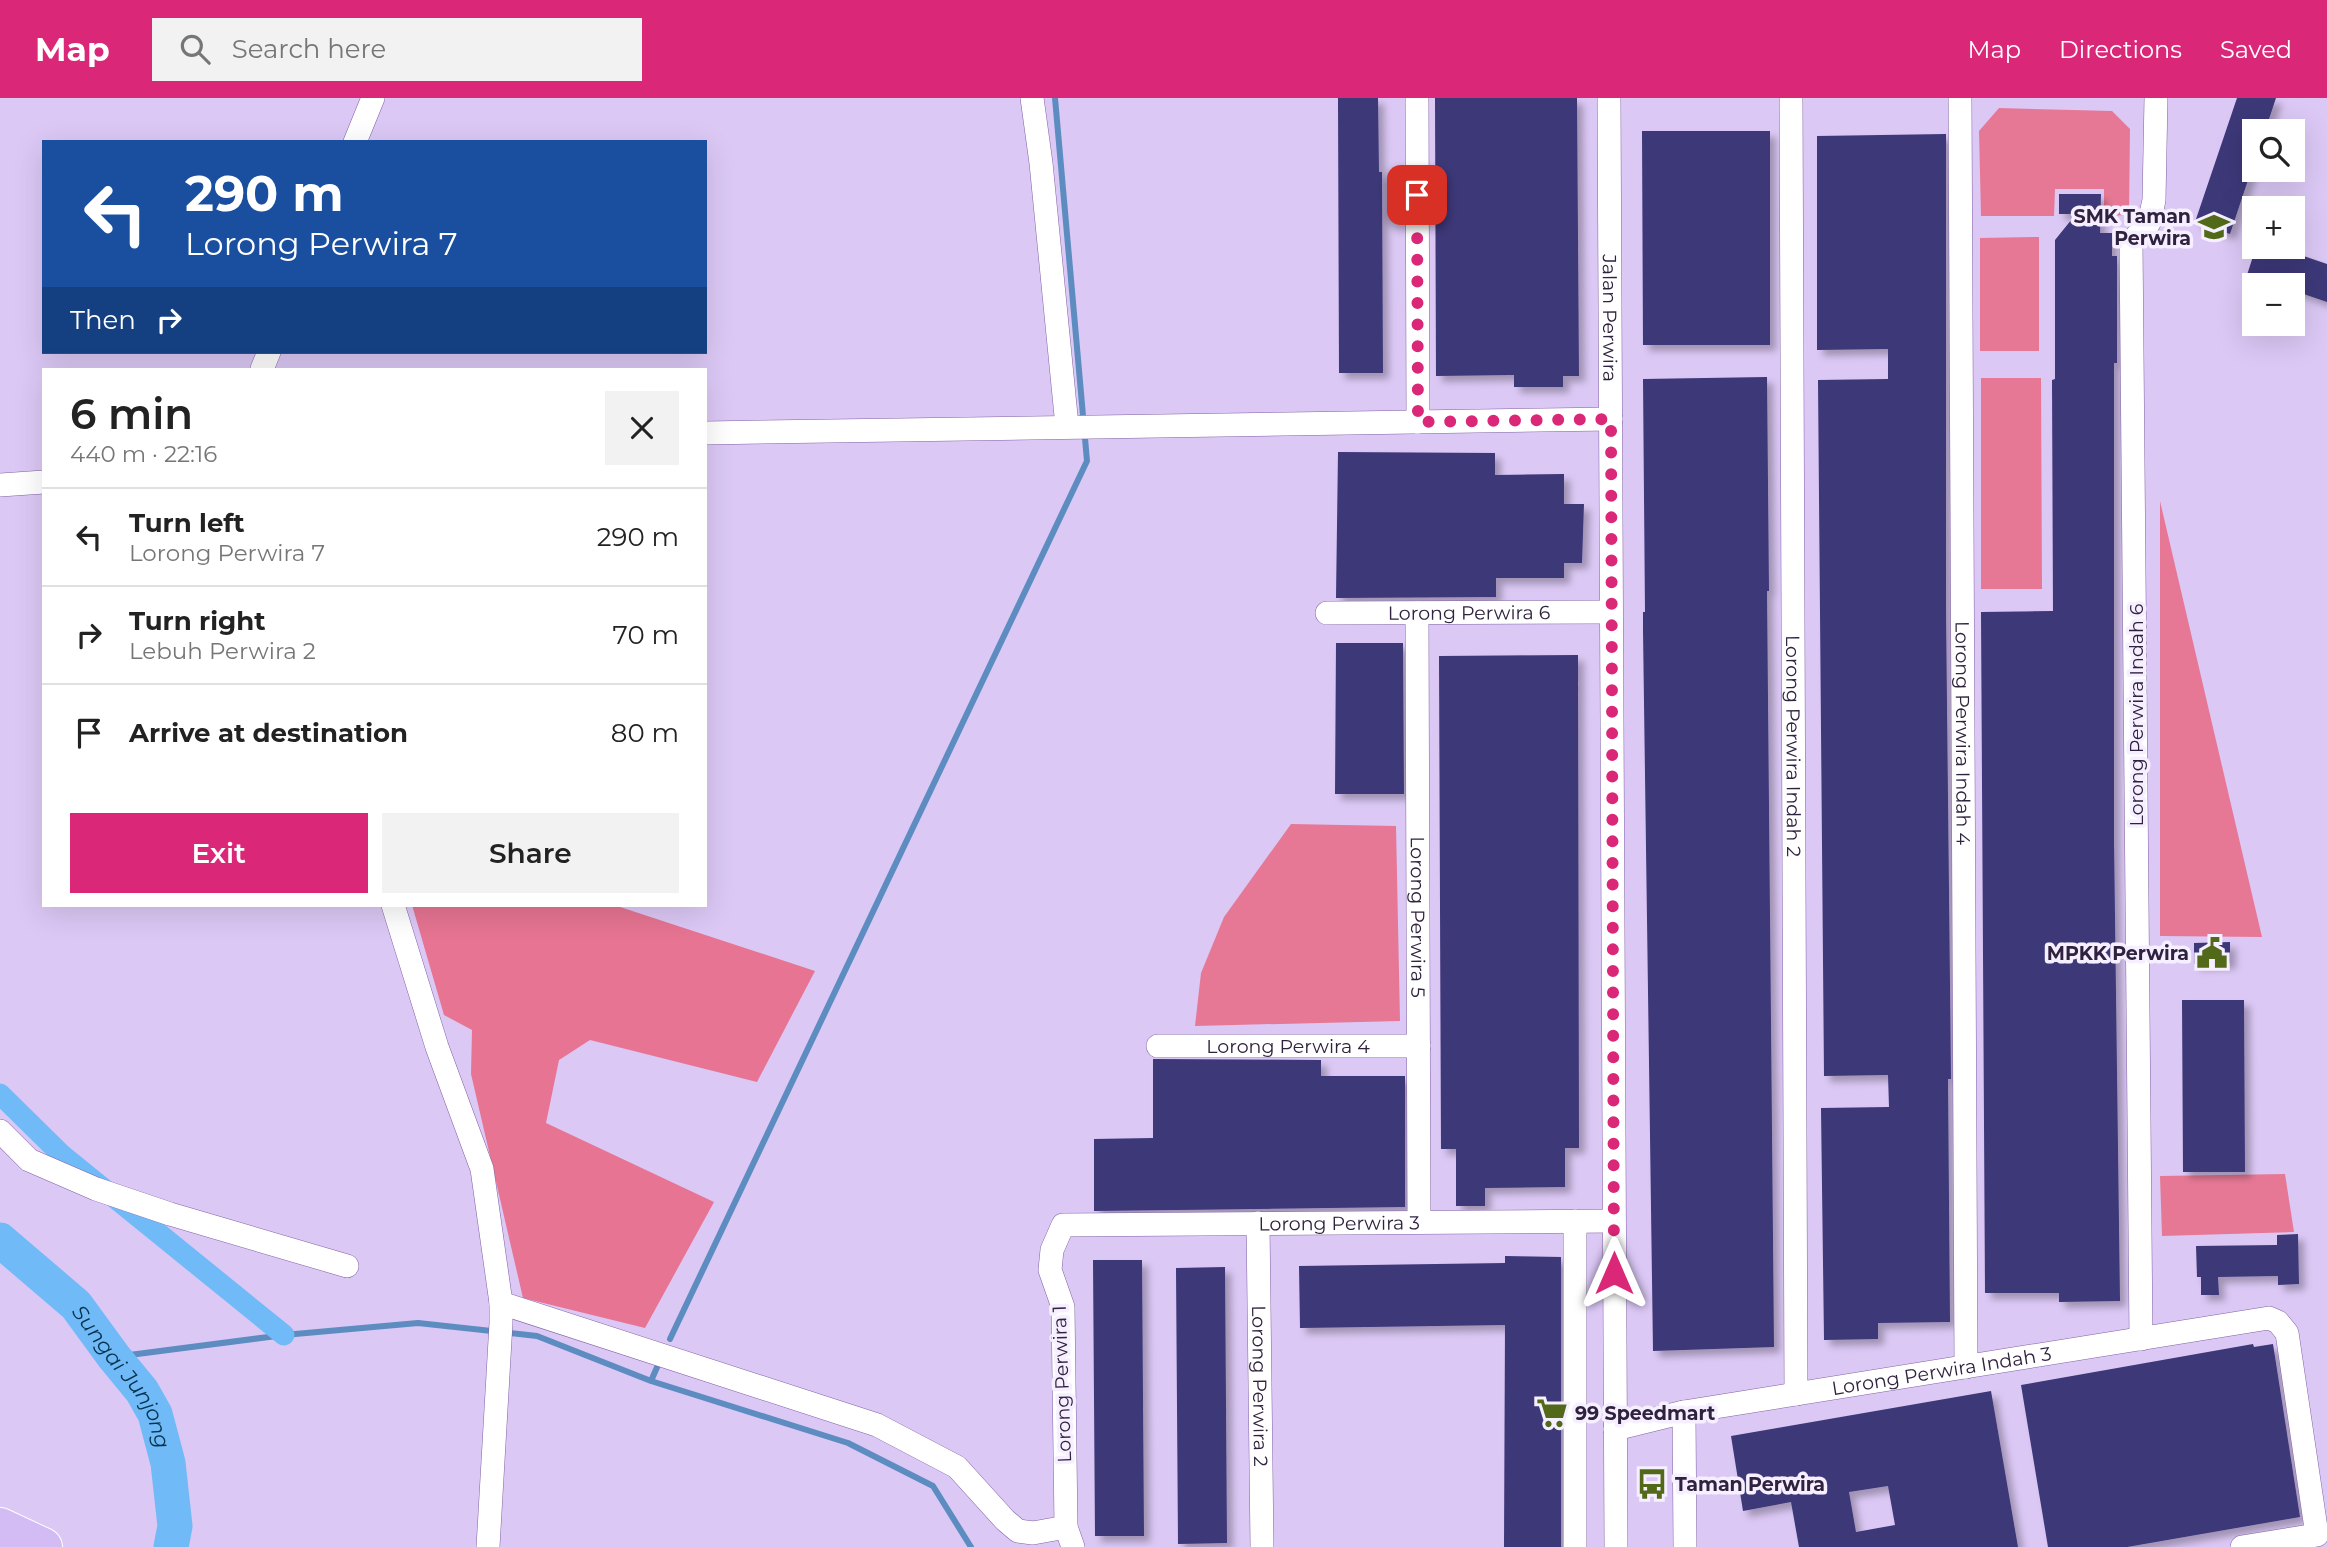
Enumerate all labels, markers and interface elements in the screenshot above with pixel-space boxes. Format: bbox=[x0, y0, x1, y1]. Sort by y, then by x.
search box bbox=[152, 18, 642, 81]
text: Map bbox=[35, 29, 110, 69]
icon: search bbox=[176, 30, 214, 68]
text: Search here bbox=[232, 33, 386, 65]
text: Map bbox=[1968, 35, 2021, 64]
text: Directions bbox=[2059, 35, 2182, 64]
text: Saved bbox=[2220, 35, 2292, 64]
map controls bbox=[2242, 119, 2305, 336]
button: search bbox=[2242, 119, 2305, 182]
text: 290 m bbox=[185, 164, 344, 223]
pin bbox=[1387, 165, 1447, 225]
icon: left bbox=[70, 168, 161, 259]
icon: arrive bbox=[1398, 176, 1436, 214]
button: + bbox=[2242, 196, 2305, 259]
place label: SMK Taman Perwira bbox=[2074, 205, 2191, 250]
school or university icon: SMK Taman Perwira bbox=[2197, 210, 2231, 244]
text: Lorong Perwira 7 bbox=[185, 224, 458, 263]
street label: Jalan Perwira bbox=[1598, 253, 1622, 382]
button: − bbox=[2242, 273, 2305, 336]
icon: right bbox=[150, 301, 188, 339]
text: Then bbox=[70, 304, 136, 336]
text: 6 min bbox=[70, 388, 193, 440]
button: close bbox=[605, 391, 679, 465]
text: 440 m · 22:16 bbox=[70, 440, 217, 468]
text: Turn left bbox=[129, 507, 245, 539]
icon: left bbox=[70, 518, 108, 556]
text: 290 m bbox=[597, 521, 679, 553]
text: Lorong Perwira 7 bbox=[129, 539, 325, 567]
street label: Lorong Perwira 6 bbox=[1388, 601, 1550, 624]
street label: Lorong Perwira Indah 6 bbox=[2125, 604, 2148, 826]
text: Turn right bbox=[129, 605, 265, 637]
icon: right bbox=[70, 616, 108, 654]
text: 70 m bbox=[613, 619, 679, 651]
street label: Lorong Perwira Indah 4 bbox=[1951, 621, 1975, 845]
street label: Lorong Perwira Indah 2 bbox=[1782, 635, 1805, 857]
text: Lebuh Perwira 2 bbox=[129, 637, 316, 665]
icon: arrive bbox=[70, 714, 108, 752]
text: Arrive at destination bbox=[129, 717, 408, 749]
text: 80 m bbox=[611, 717, 679, 749]
button: Exit bbox=[70, 813, 368, 893]
button: Share bbox=[382, 813, 679, 893]
street label: Lorong Perwira 5 bbox=[1406, 836, 1430, 998]
public building icon: MPKK Perwira bbox=[2195, 936, 2229, 970]
place label: MPKK Perwira bbox=[2047, 942, 2189, 965]
street label: Lorong Perwira 4 bbox=[1206, 1035, 1370, 1058]
street label: Lorong Perwira 3 bbox=[1258, 1211, 1420, 1235]
position arrow bbox=[1577, 1236, 1651, 1310]
water label: Sungai Junjong bbox=[67, 1300, 176, 1451]
street label: Lorong Perwira 1 bbox=[1048, 1305, 1076, 1463]
street label: Lorong Perwira 2 bbox=[1248, 1305, 1273, 1467]
street label: Lorong Perwira Indah 3 bbox=[1830, 1342, 2053, 1400]
supermarket icon: 99 Speedmart bbox=[1535, 1396, 1569, 1430]
place label: 99 Speedmart bbox=[1575, 1402, 1715, 1425]
bus stop icon: Taman Perwira bbox=[1635, 1467, 1669, 1501]
place label: Taman Perwira bbox=[1675, 1473, 1825, 1496]

